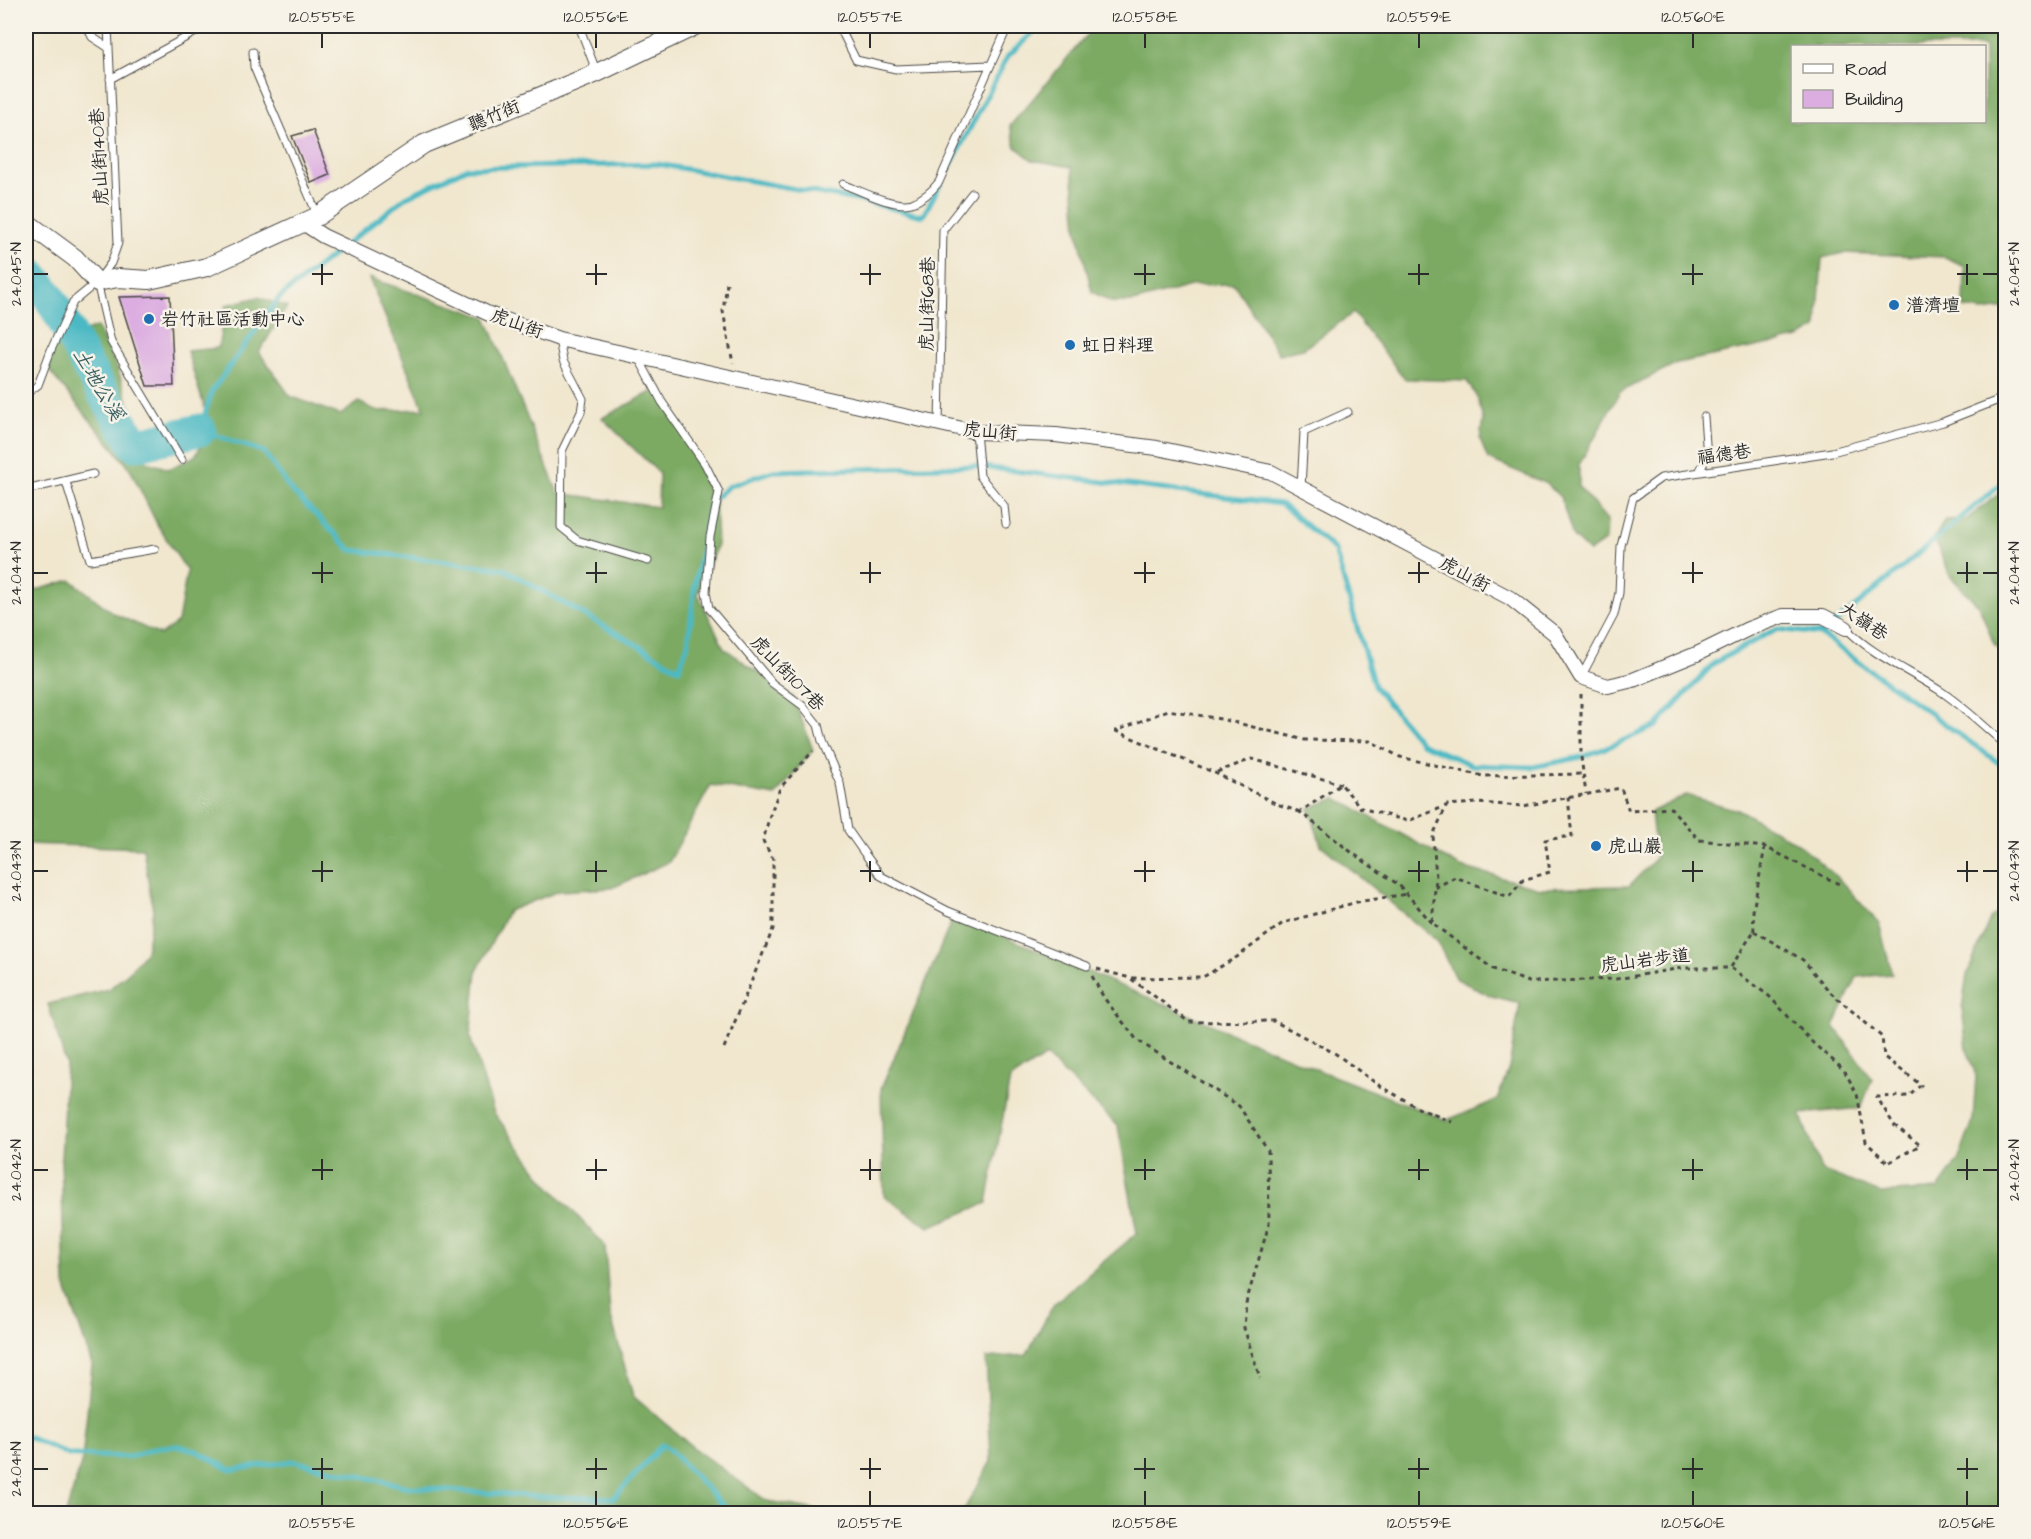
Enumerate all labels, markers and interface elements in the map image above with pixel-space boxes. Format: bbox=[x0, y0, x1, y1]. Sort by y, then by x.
text: 120.555°E bbox=[289, 7, 355, 28]
text: 120.556°E bbox=[564, 7, 629, 28]
text: 120.557°E bbox=[838, 7, 902, 28]
text: 120.558°E bbox=[1112, 7, 1178, 28]
text: 120.559°E bbox=[1387, 7, 1451, 28]
text: 120.560°E bbox=[1661, 7, 1725, 28]
legend bbox=[1791, 45, 1986, 123]
text: Road bbox=[1845, 57, 1886, 82]
text: Building bbox=[1845, 87, 1903, 113]
street label: 聽竹街 bbox=[464, 94, 524, 137]
street label: 虎山街140巷 bbox=[84, 107, 115, 207]
text: 24.045°N bbox=[6, 242, 27, 306]
text: 24.045°N bbox=[2004, 242, 2025, 306]
street label: 虎山街68巷 bbox=[914, 256, 941, 352]
place label: 潽濟壇 bbox=[1906, 293, 1960, 318]
marker: 潽濟壇 bbox=[1887, 298, 1901, 312]
street label: 虎山街 bbox=[487, 302, 546, 344]
place label: 岩竹社區活動中心 bbox=[161, 307, 305, 332]
marker: 岩竹社區活動中心 bbox=[142, 312, 156, 326]
place label: 虹日料理 bbox=[1082, 333, 1154, 358]
marker: 虹日料理 bbox=[1063, 338, 1077, 352]
water label: 土地公溪 bbox=[66, 343, 131, 427]
street label: 虎山街 bbox=[962, 417, 1018, 446]
street label: 福德巷 bbox=[1696, 438, 1753, 471]
text: 24.044°N bbox=[6, 541, 27, 605]
text: 24.044°N bbox=[2004, 541, 2025, 605]
street label: 虎山街 bbox=[1435, 551, 1494, 598]
street label: 大嶺巷 bbox=[1834, 596, 1893, 647]
street label: 虎山街107巷 bbox=[745, 630, 830, 717]
place label: 虎山巖 bbox=[1608, 834, 1662, 859]
marker: 虎山巖 bbox=[1589, 839, 1603, 853]
text: 24.043°N bbox=[6, 841, 27, 901]
text: 24.043°N bbox=[2004, 841, 2025, 901]
street label: 虎山岩步道 bbox=[1599, 943, 1691, 978]
text: 24.042°N bbox=[6, 1139, 27, 1201]
text: 24.042°N bbox=[2004, 1139, 2025, 1201]
text: 24.041°N bbox=[6, 1441, 27, 1497]
text: 120.555°E bbox=[289, 1513, 355, 1534]
text: 120.556°E bbox=[564, 1513, 629, 1534]
text: 120.557°E bbox=[838, 1513, 902, 1534]
text: 120.558°E bbox=[1112, 1513, 1178, 1534]
text: 120.559°E bbox=[1387, 1513, 1451, 1534]
text: 120.560°E bbox=[1661, 1513, 1725, 1534]
text: 120.561°E bbox=[1939, 1513, 1995, 1534]

